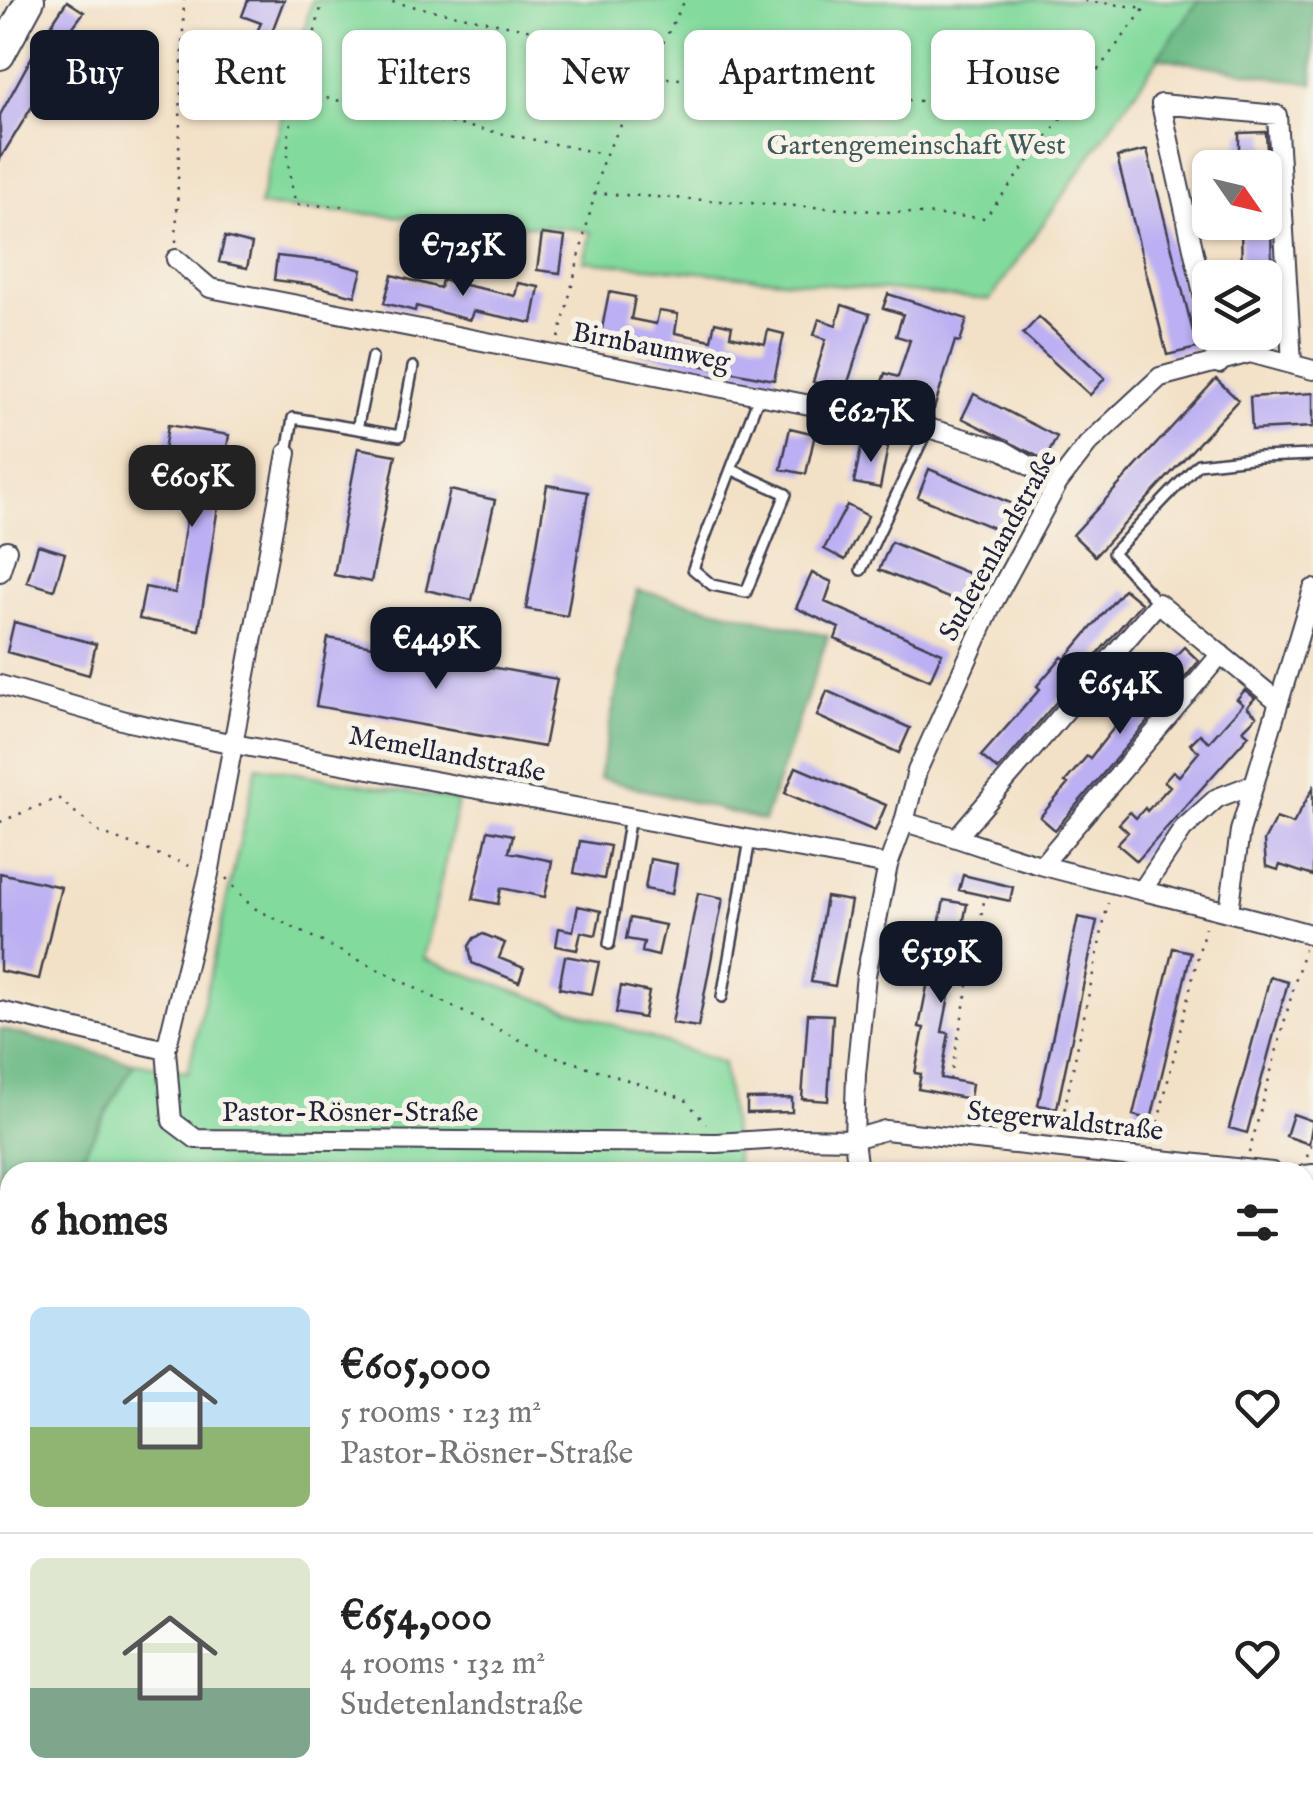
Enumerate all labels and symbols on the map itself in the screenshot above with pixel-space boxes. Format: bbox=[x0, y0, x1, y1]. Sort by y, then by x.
park label: Gartengemeinschaft West bbox=[766, 129, 1066, 164]
north arrow bbox=[1192, 150, 1282, 240]
pin: €725K bbox=[393, 214, 533, 299]
street label: Birnbaumweg bbox=[569, 316, 734, 381]
pin: €627K bbox=[801, 380, 941, 465]
street label: Sudetenlandstraße bbox=[932, 444, 1066, 648]
pin: €605K bbox=[122, 445, 262, 530]
pin: €449K bbox=[366, 607, 506, 692]
pin: €654K bbox=[1050, 652, 1190, 737]
street label: Memellandstraße bbox=[346, 719, 549, 791]
pin: €519K bbox=[871, 921, 1011, 1006]
street label: Stegerwaldstraße bbox=[965, 1094, 1165, 1150]
street label: Pastor-Rösner-Straße bbox=[222, 1096, 478, 1131]

